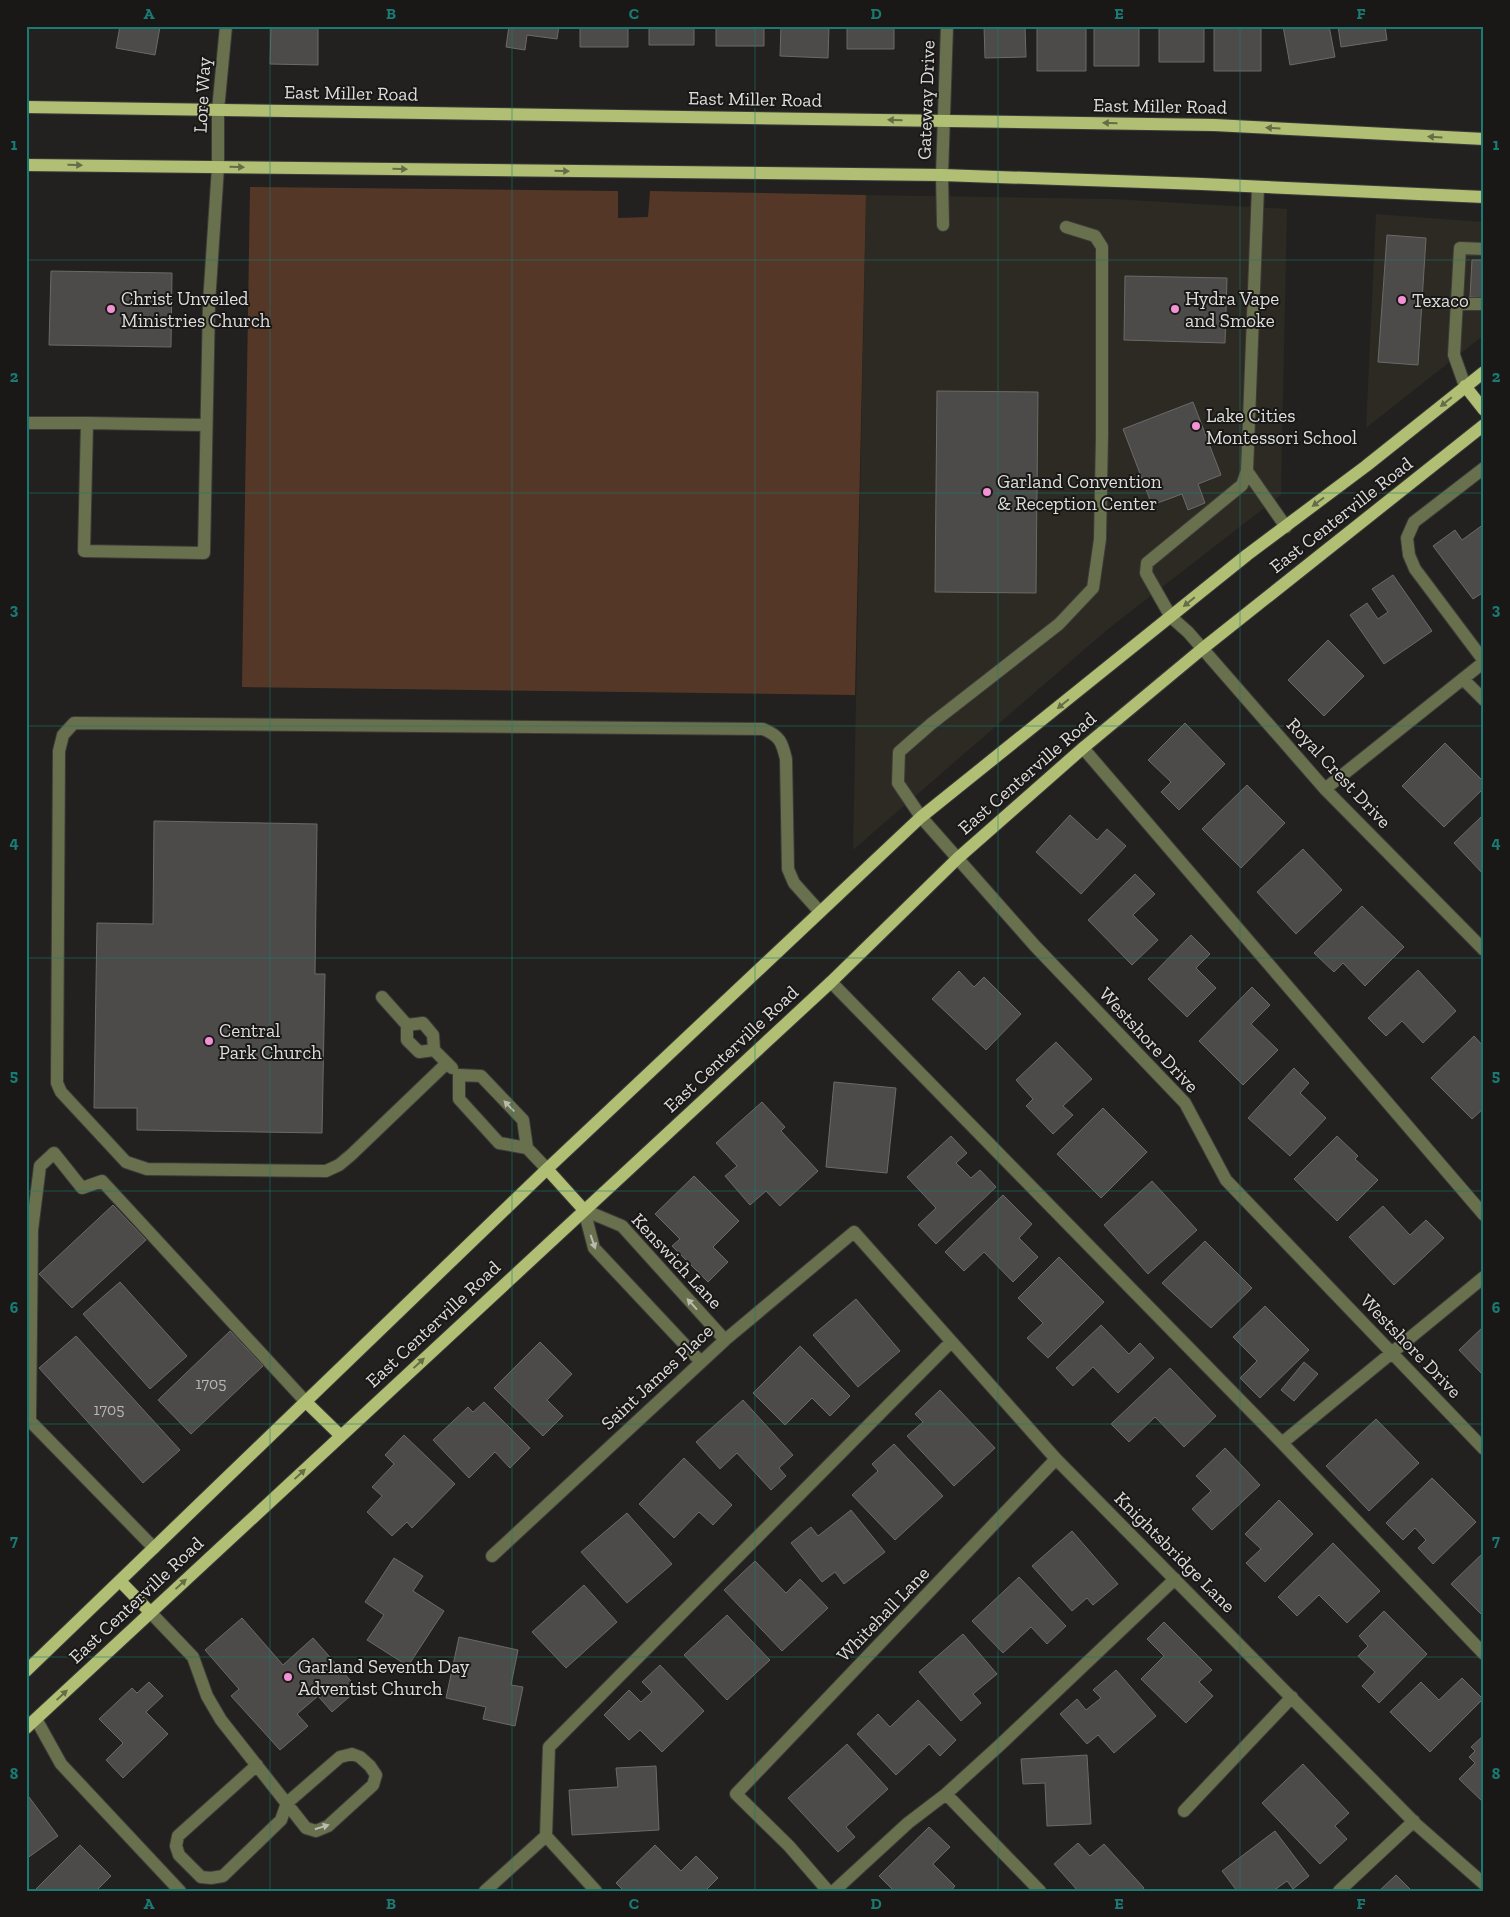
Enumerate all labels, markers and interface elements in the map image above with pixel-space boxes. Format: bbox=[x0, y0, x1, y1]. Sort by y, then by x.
text: A bbox=[144, 4, 155, 23]
text: B bbox=[386, 4, 396, 23]
text: C bbox=[629, 4, 639, 23]
text: D bbox=[870, 4, 882, 23]
text: E bbox=[1114, 4, 1124, 23]
text: F bbox=[1356, 4, 1366, 23]
street label: Gateway Drive bbox=[912, 40, 940, 160]
street label: Lore Way bbox=[189, 56, 215, 134]
street label: East Miller Road bbox=[284, 80, 419, 106]
street label: East Miller Road bbox=[688, 86, 823, 112]
street label: East Miller Road bbox=[1093, 93, 1228, 119]
one-way arrow bbox=[887, 116, 903, 124]
one-way arrow bbox=[1102, 119, 1118, 127]
one-way arrow bbox=[1265, 123, 1281, 131]
one-way arrow bbox=[1427, 132, 1443, 140]
text: 1 bbox=[11, 135, 18, 154]
text: 1 bbox=[1493, 135, 1500, 154]
one-way arrow bbox=[67, 161, 83, 169]
one-way arrow bbox=[230, 163, 246, 171]
one-way arrow bbox=[392, 165, 408, 173]
one-way arrow bbox=[555, 167, 571, 175]
place label: Christ Unveiled Ministries Church bbox=[121, 287, 271, 332]
place label: Hydra Vape and Smoke bbox=[1185, 287, 1279, 332]
place label: Texaco bbox=[1412, 289, 1469, 312]
marker: Texaco bbox=[1396, 294, 1408, 306]
marker: Christ Unveiled Ministries Church bbox=[105, 303, 117, 315]
marker: Hydra Vape and Smoke bbox=[1169, 303, 1181, 315]
text: 2 bbox=[10, 367, 19, 386]
text: 2 bbox=[1492, 367, 1501, 386]
one-way arrow bbox=[1439, 396, 1452, 407]
place label: Lake Cities Montessori School bbox=[1206, 404, 1357, 449]
marker: Lake Cities Montessori School bbox=[1190, 420, 1202, 432]
street label: East Centerville Road bbox=[1265, 452, 1418, 578]
place label: Garland Convention & Reception Center bbox=[997, 470, 1162, 515]
marker: Garland Convention & Reception Center bbox=[981, 486, 993, 498]
one-way arrow bbox=[1312, 497, 1325, 508]
one-way arrow bbox=[1183, 596, 1196, 607]
text: 3 bbox=[10, 600, 19, 619]
text: 3 bbox=[1492, 600, 1501, 619]
one-way arrow bbox=[1057, 698, 1070, 709]
street label: East Centerville Road bbox=[953, 706, 1101, 839]
street label: Royal Crest Drive bbox=[1282, 713, 1396, 833]
text: 4 bbox=[9, 833, 19, 852]
text: 4 bbox=[1491, 833, 1501, 852]
street label: East Centerville Road bbox=[659, 980, 803, 1117]
street label: Westshore Drive bbox=[1094, 982, 1204, 1098]
place label: Central Park Church bbox=[219, 1019, 322, 1064]
marker: Central Park Church bbox=[203, 1035, 215, 1047]
text: 5 bbox=[10, 1066, 18, 1085]
text: 5 bbox=[1492, 1066, 1500, 1085]
one-way arrow bbox=[503, 1100, 515, 1112]
street label: Kenswich Lane bbox=[627, 1208, 727, 1314]
one-way arrow bbox=[590, 1235, 598, 1250]
street label: East Centerville Road bbox=[361, 1255, 505, 1392]
street label: Westshore Drive bbox=[1356, 1289, 1466, 1403]
text: 6 bbox=[10, 1298, 19, 1317]
one-way arrow bbox=[686, 1298, 698, 1310]
text: 6 bbox=[1492, 1298, 1501, 1317]
street label: Saint James Place bbox=[596, 1319, 718, 1435]
one-way arrow bbox=[413, 1357, 425, 1369]
house number: 1705 bbox=[196, 1374, 226, 1393]
house number: 1705 bbox=[94, 1400, 124, 1419]
one-way arrow bbox=[294, 1468, 306, 1479]
street label: Knightsbridge Lane bbox=[1110, 1487, 1240, 1617]
text: 7 bbox=[10, 1531, 18, 1550]
street label: East Centerville Road bbox=[64, 1531, 208, 1668]
text: 7 bbox=[1492, 1531, 1500, 1550]
street label: Whitehall Lane bbox=[832, 1562, 934, 1666]
one-way arrow bbox=[174, 1578, 186, 1590]
place label: Garland Seventh Day Adventist Church bbox=[298, 1655, 470, 1700]
marker: Garland Seventh Day Adventist Church bbox=[282, 1671, 294, 1683]
one-way arrow bbox=[55, 1689, 67, 1701]
text: 8 bbox=[10, 1764, 19, 1783]
text: 8 bbox=[1492, 1764, 1501, 1783]
one-way arrow bbox=[315, 1823, 330, 1831]
text: A bbox=[144, 1894, 155, 1913]
text: B bbox=[386, 1894, 396, 1913]
text: C bbox=[629, 1894, 639, 1913]
text: D bbox=[870, 1894, 882, 1913]
text: E bbox=[1114, 1894, 1124, 1913]
text: F bbox=[1356, 1894, 1366, 1913]

